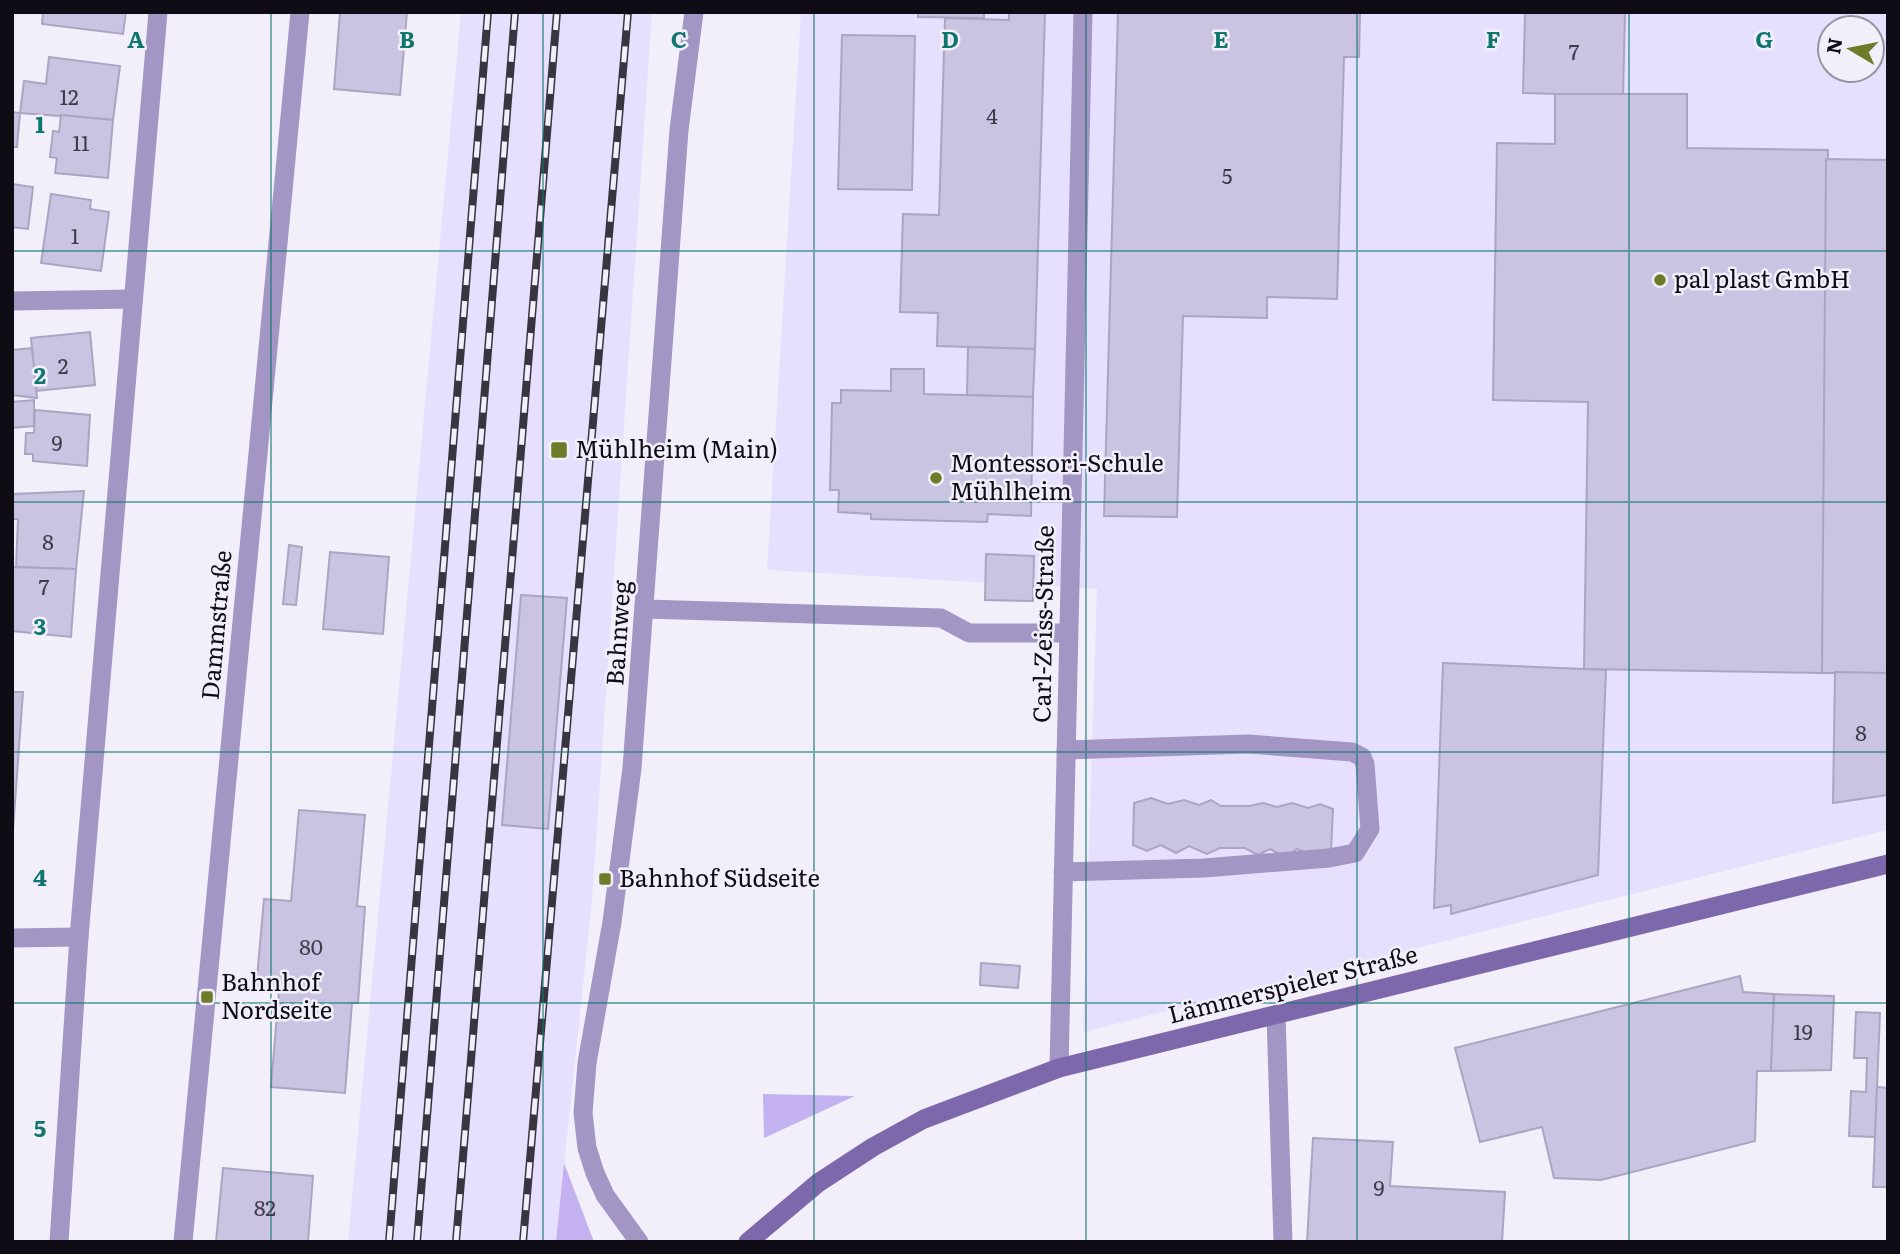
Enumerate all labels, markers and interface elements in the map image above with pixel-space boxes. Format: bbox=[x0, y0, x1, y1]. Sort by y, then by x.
north arrow bbox=[1816, 14, 1886, 84]
text: A bbox=[127, 21, 145, 55]
text: B bbox=[399, 21, 415, 55]
text: C bbox=[671, 21, 687, 55]
text: D bbox=[941, 21, 959, 55]
text: E bbox=[1213, 21, 1229, 55]
text: F bbox=[1486, 21, 1501, 55]
text: G bbox=[1755, 21, 1773, 55]
house number: 7 bbox=[1569, 35, 1580, 66]
text: N bbox=[1818, 36, 1848, 56]
house number: 12 bbox=[59, 80, 79, 111]
house number: 4 bbox=[986, 99, 998, 130]
text: 1 bbox=[35, 106, 45, 140]
house number: 11 bbox=[72, 126, 90, 157]
house number: 5 bbox=[1222, 159, 1232, 190]
house number: 1 bbox=[71, 219, 80, 250]
place label: pal plast GmbH bbox=[1674, 260, 1850, 295]
marker: pal plast GmbH bbox=[1652, 272, 1668, 288]
house number: 2 bbox=[58, 349, 68, 380]
text: 2 bbox=[34, 357, 46, 391]
house number: 9 bbox=[52, 426, 63, 457]
place label: Mühlheim (Main) bbox=[575, 430, 778, 465]
marker: Mühlheim (Main) bbox=[549, 440, 569, 460]
place label: Montessori-Schule Mühlheim bbox=[950, 444, 1164, 507]
marker: Montessori-Schule Mühlheim bbox=[928, 470, 944, 486]
house number: 8 bbox=[42, 525, 54, 556]
street label: Carl-Zeiss-Straße bbox=[1022, 525, 1061, 723]
street label: Dammstraße bbox=[191, 549, 238, 701]
house number: 7 bbox=[39, 570, 50, 601]
street label: Bahnweg bbox=[595, 578, 638, 687]
text: 3 bbox=[34, 608, 46, 642]
house number: 8 bbox=[1855, 716, 1867, 747]
text: 4 bbox=[33, 859, 47, 893]
place label: Bahnhof Südseite bbox=[619, 859, 820, 894]
marker: Bahnhof Südseite bbox=[597, 871, 613, 887]
house number: 80 bbox=[299, 930, 323, 961]
street label: Lämmerspieler Straße bbox=[1164, 935, 1421, 1031]
place label: Bahnhof Nordseite bbox=[221, 963, 332, 1026]
marker: Bahnhof Nordseite bbox=[199, 989, 215, 1005]
house number: 19 bbox=[1793, 1015, 1813, 1046]
text: 5 bbox=[34, 1110, 46, 1144]
house number: 9 bbox=[1374, 1171, 1385, 1202]
house number: 82 bbox=[254, 1191, 276, 1222]

